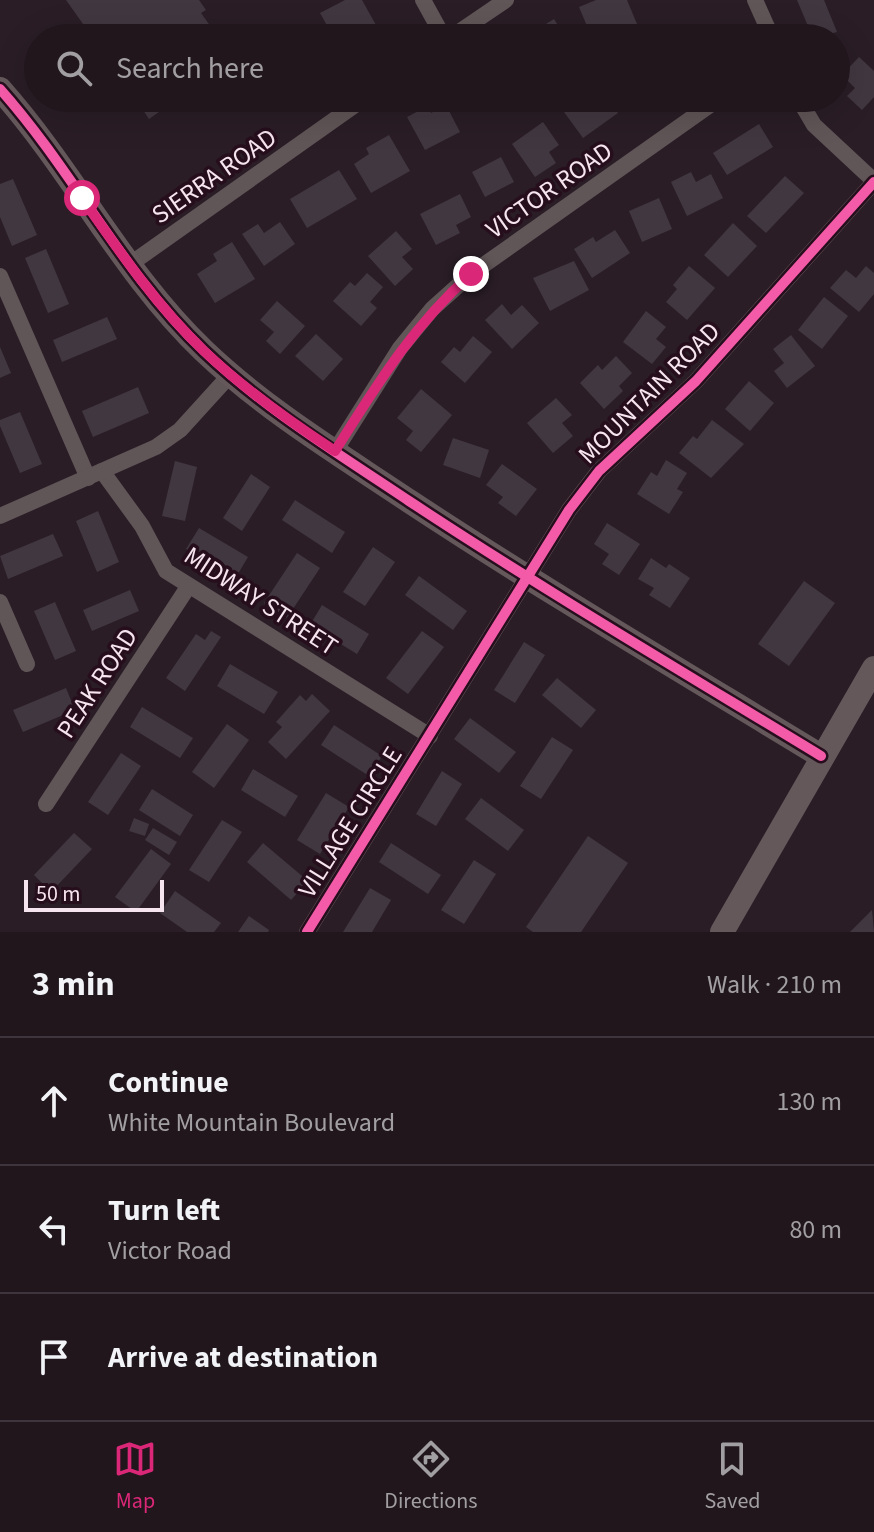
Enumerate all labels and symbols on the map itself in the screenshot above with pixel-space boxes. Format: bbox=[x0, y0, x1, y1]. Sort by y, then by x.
street label: SIERRA ROAD bbox=[144, 119, 284, 233]
street label: VICTOR ROAD bbox=[478, 133, 620, 247]
route start bbox=[64, 180, 100, 216]
route end bbox=[453, 256, 489, 292]
street label: MOUNTAIN ROAD bbox=[570, 314, 728, 472]
street label: MIDWAY STREET bbox=[177, 537, 345, 665]
street label: PEAK ROAD bbox=[48, 621, 146, 745]
street label: VILLAGE CIRCLE bbox=[289, 739, 411, 905]
scale bar bbox=[24, 876, 164, 912]

